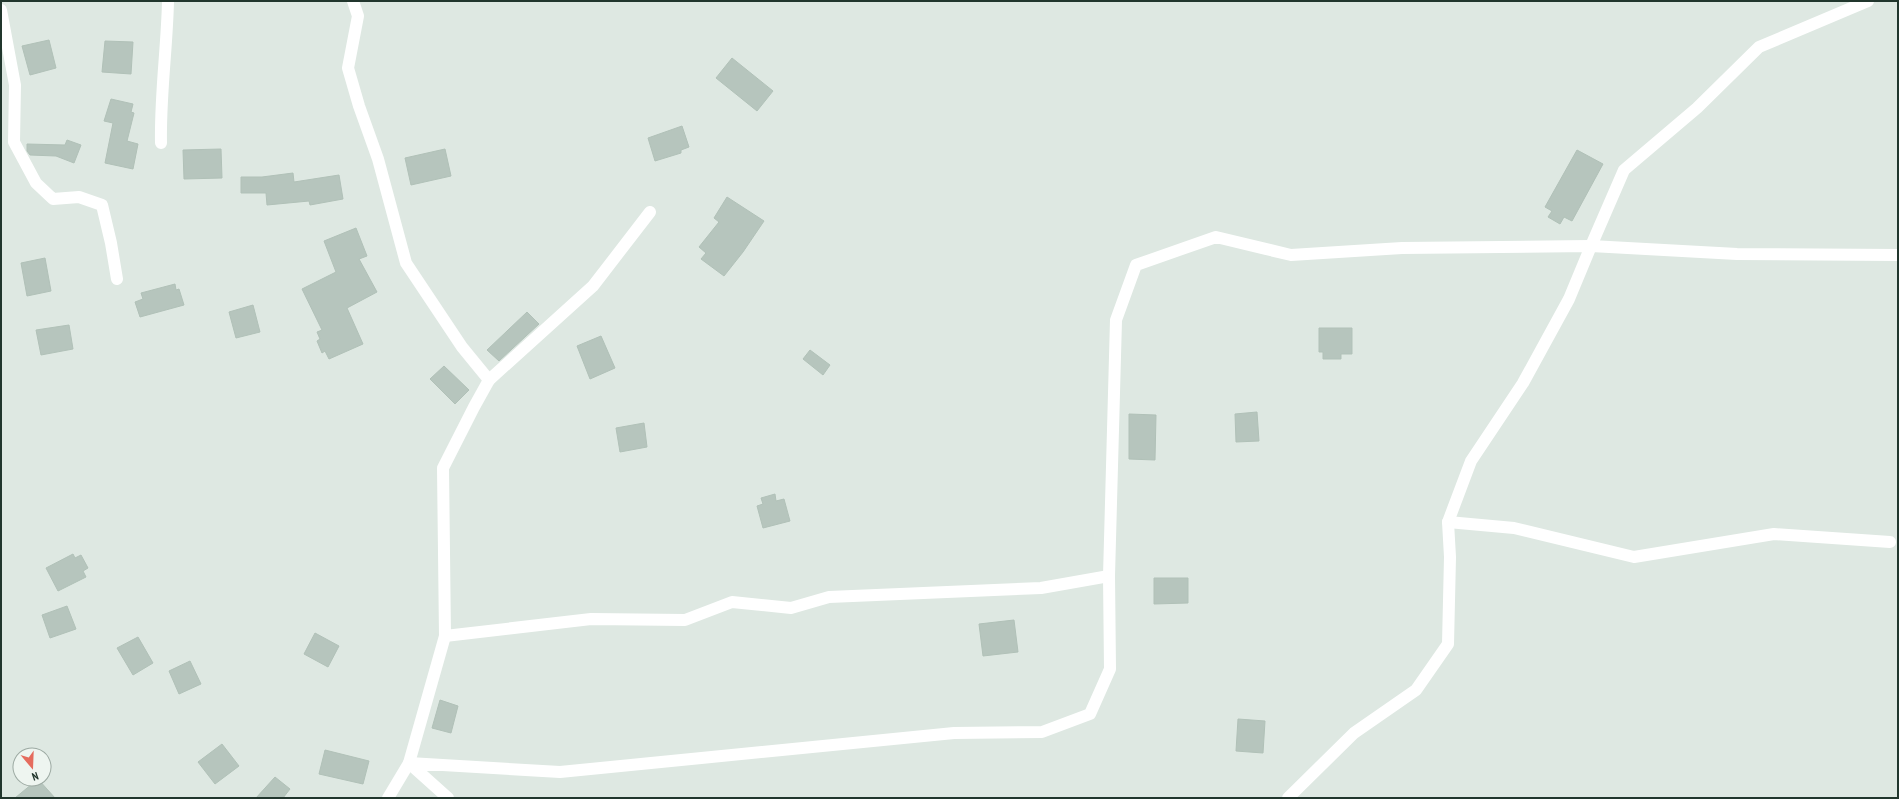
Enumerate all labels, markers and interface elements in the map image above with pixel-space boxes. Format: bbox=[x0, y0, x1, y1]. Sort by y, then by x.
north arrow bbox=[12, 747, 52, 787]
text: N bbox=[30, 769, 40, 784]

